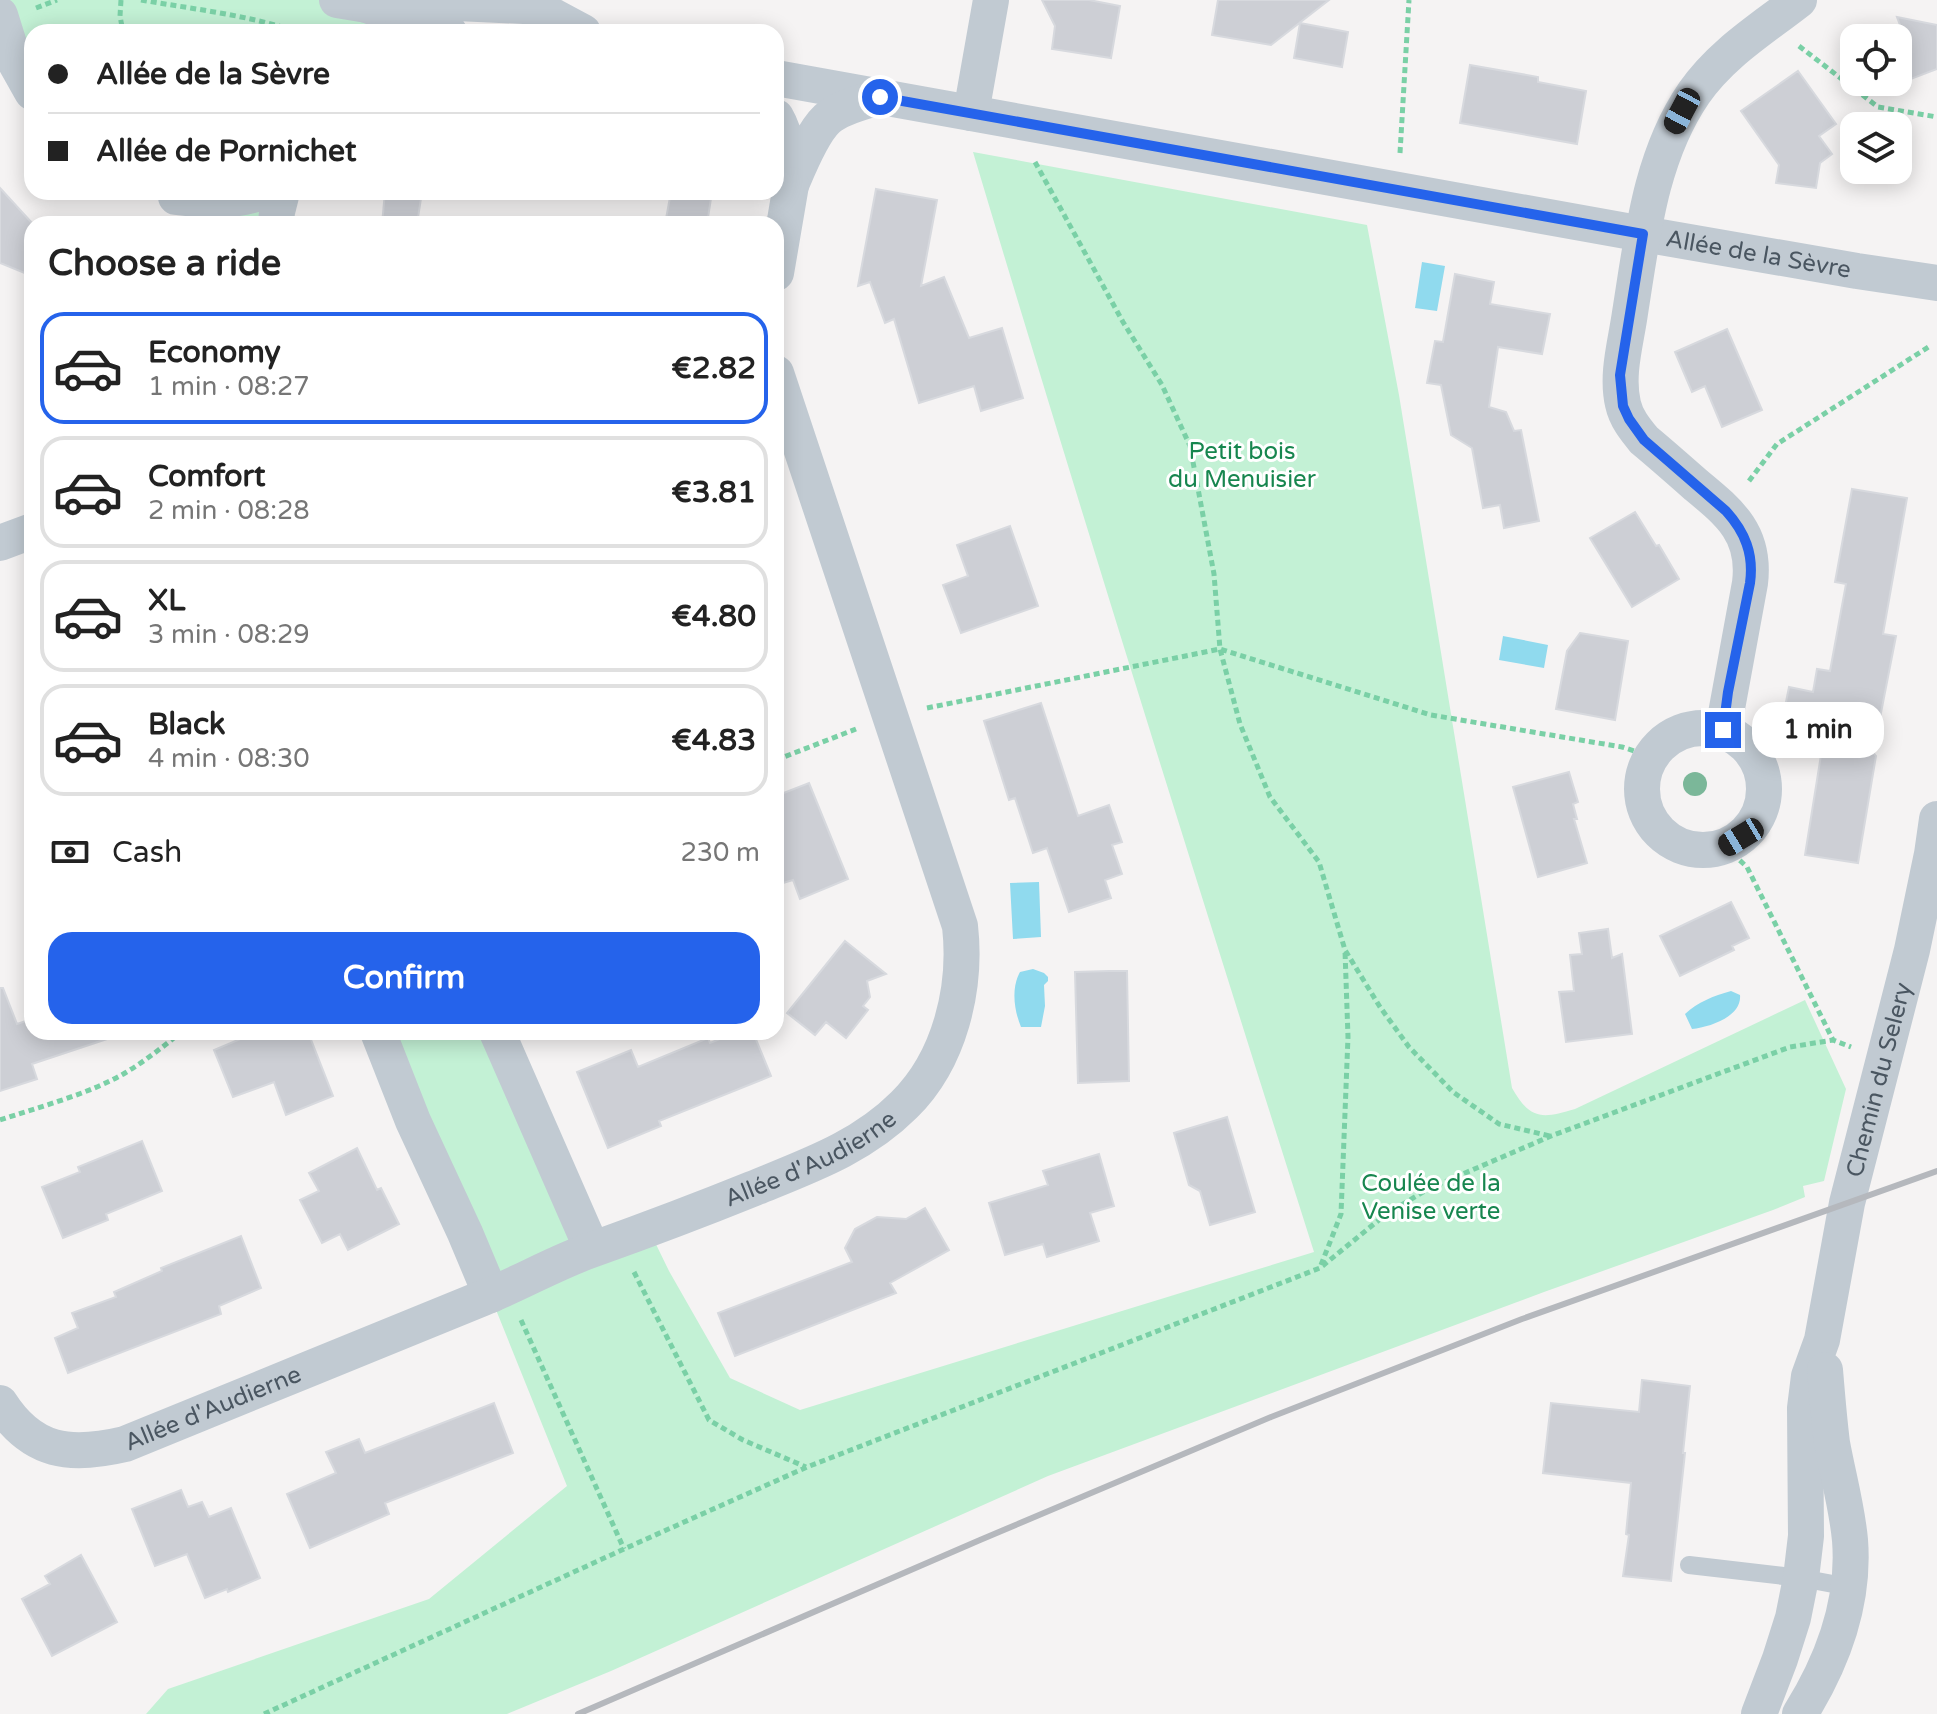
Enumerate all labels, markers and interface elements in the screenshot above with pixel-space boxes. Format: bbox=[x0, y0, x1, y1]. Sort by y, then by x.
map controls bbox=[1840, 24, 1912, 184]
button: locate bbox=[1840, 24, 1912, 96]
text: Allée de la Sèvre bbox=[96, 56, 330, 93]
route start bbox=[862, 79, 898, 115]
car bbox=[1660, 84, 1704, 138]
button: layers bbox=[1840, 112, 1912, 184]
text: Allée de Pornichet bbox=[96, 133, 357, 170]
street label: Allée de la Sèvre bbox=[1664, 224, 1853, 284]
text: Choose a ride bbox=[48, 242, 281, 285]
icon: car bbox=[52, 332, 124, 404]
text: Economy bbox=[148, 334, 281, 371]
text: €2.82 bbox=[671, 350, 756, 387]
text: 1 min · 08:27 bbox=[148, 371, 310, 402]
park label: Petit bois du Menuisier bbox=[1168, 437, 1317, 494]
icon: car bbox=[52, 456, 124, 528]
text: Comfort bbox=[148, 458, 266, 495]
text: €3.81 bbox=[671, 474, 756, 511]
text: 2 min · 08:28 bbox=[148, 495, 310, 526]
icon: car bbox=[52, 580, 124, 652]
text: XL bbox=[148, 582, 185, 619]
text: €4.80 bbox=[671, 598, 756, 635]
text: 3 min · 08:29 bbox=[148, 619, 310, 650]
callout: 1 min bbox=[1751, 702, 1883, 758]
icon: car bbox=[52, 704, 124, 776]
text: Black bbox=[148, 706, 225, 743]
route end bbox=[1705, 712, 1741, 748]
text: 1 min bbox=[1783, 714, 1853, 745]
text: €4.83 bbox=[671, 722, 756, 759]
text: 4 min · 08:30 bbox=[148, 743, 310, 774]
car bbox=[1714, 814, 1768, 860]
icon: cash bbox=[48, 830, 92, 874]
text: Cash bbox=[112, 834, 182, 871]
text: 230 m bbox=[680, 837, 760, 868]
button: Confirm bbox=[48, 932, 760, 1024]
street label: Chemin du Selery bbox=[1840, 979, 1918, 1180]
street label: Allée d'Audierne bbox=[720, 1104, 902, 1213]
park label: Coulée de la Venise verte bbox=[1361, 1169, 1501, 1226]
street label: Allée d'Audierne bbox=[120, 1359, 305, 1457]

